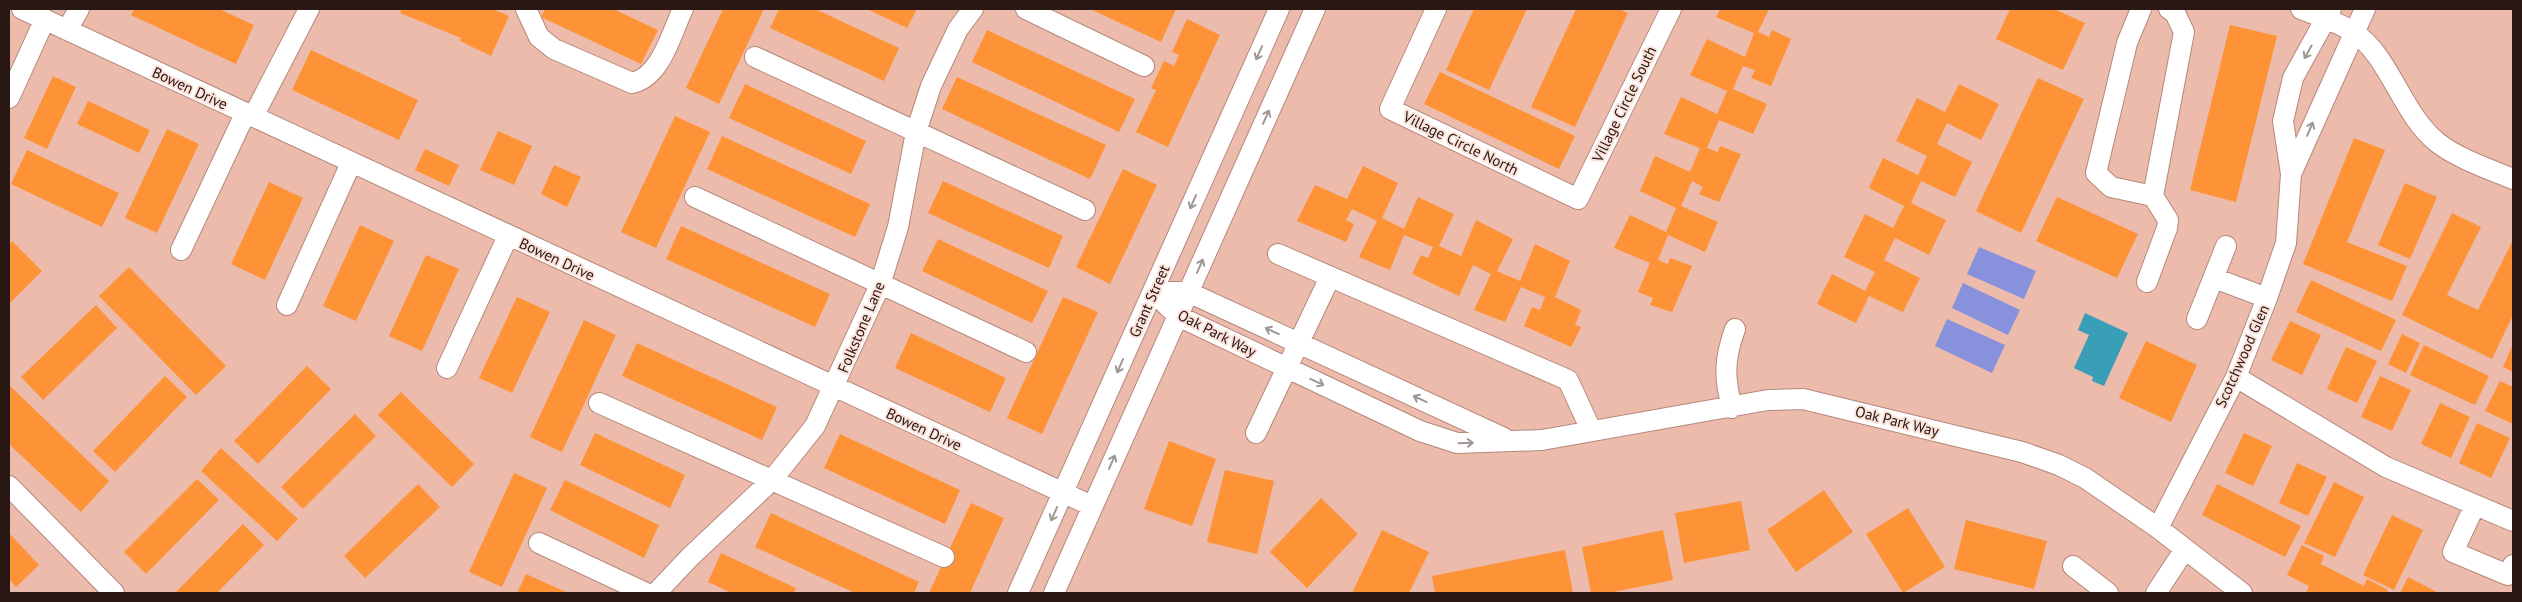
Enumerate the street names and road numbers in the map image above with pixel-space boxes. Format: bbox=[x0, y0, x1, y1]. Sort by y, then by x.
street label: Village Circle South bbox=[1587, 43, 1660, 166]
street label: Bowen Drive bbox=[149, 62, 231, 114]
street label: Village Circle North bbox=[1399, 106, 1522, 179]
street label: Bowen Drive bbox=[516, 233, 598, 285]
street label: Grant Street bbox=[1125, 262, 1173, 340]
street label: Folkstone Lane bbox=[833, 279, 889, 375]
street label: Scotchwood Glen bbox=[2211, 302, 2273, 410]
street label: Oak Park Way bbox=[1175, 305, 1259, 361]
street label: Oak Park Way bbox=[1853, 401, 1941, 441]
street label: Bowen Drive bbox=[883, 403, 965, 455]

